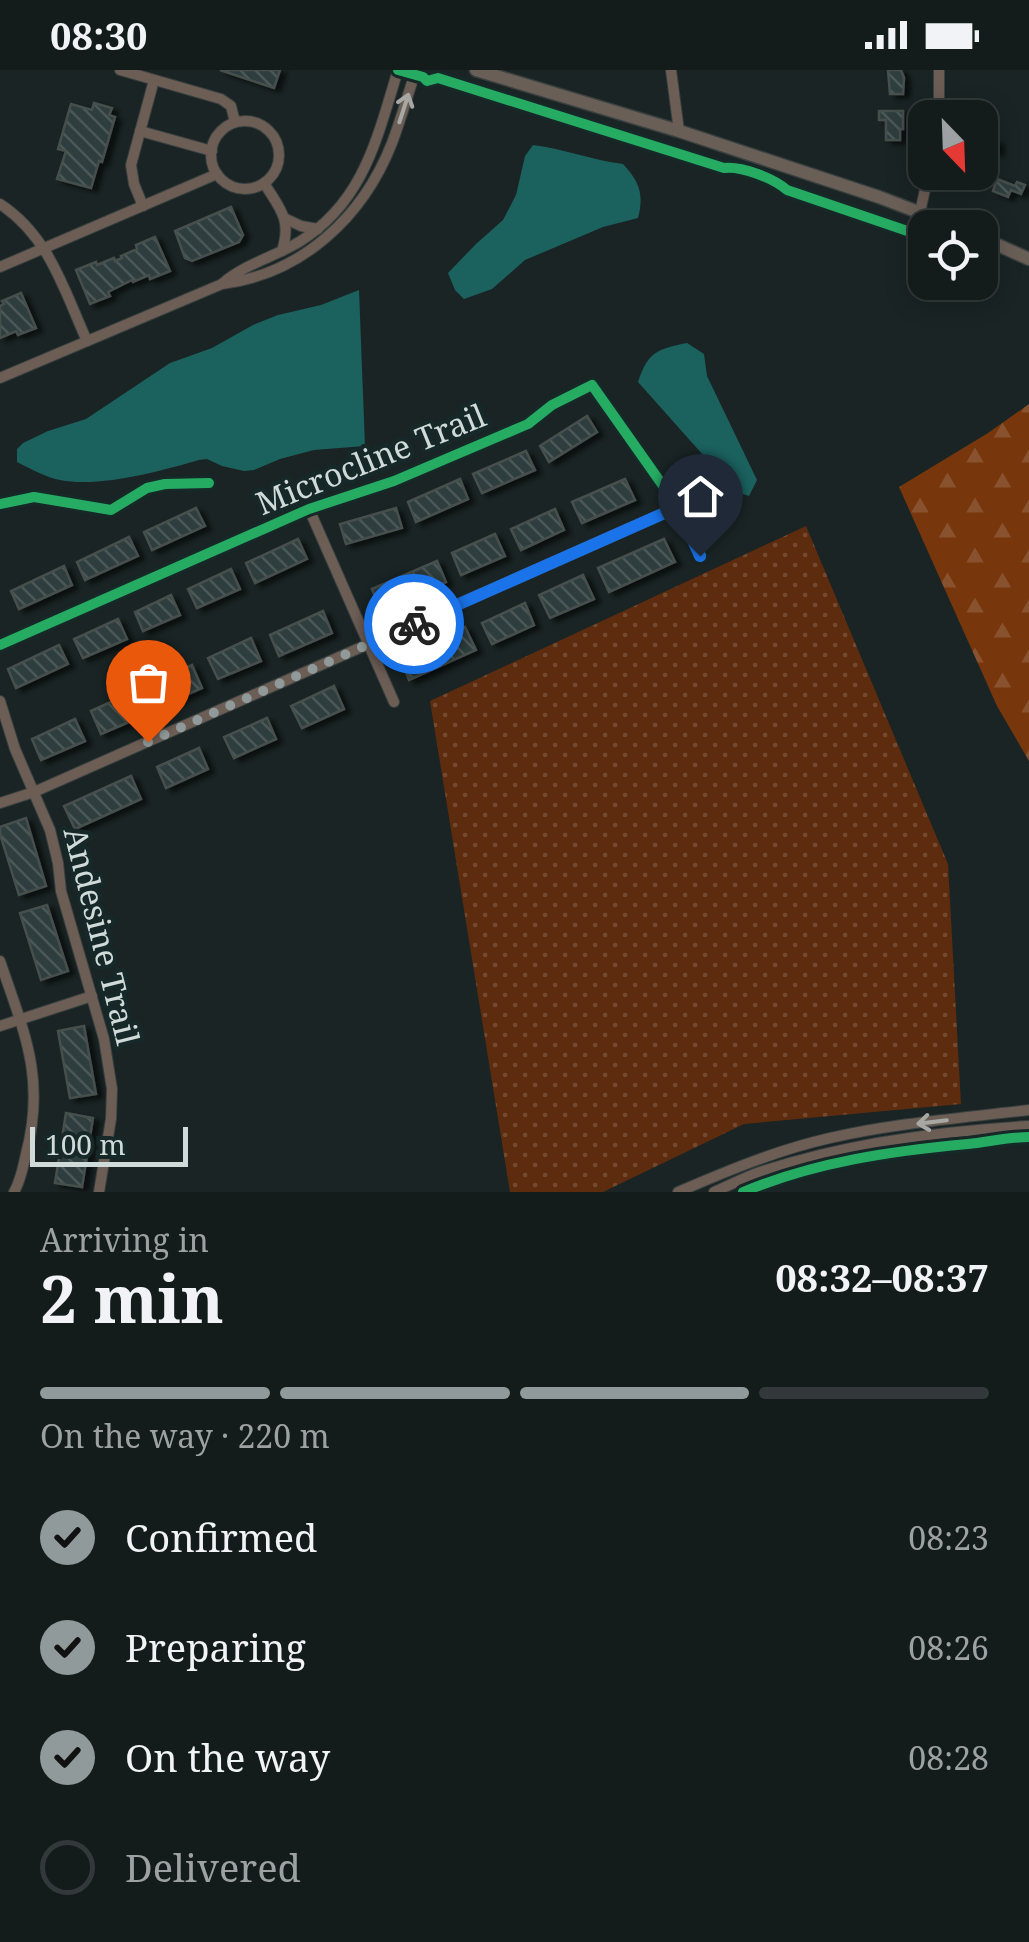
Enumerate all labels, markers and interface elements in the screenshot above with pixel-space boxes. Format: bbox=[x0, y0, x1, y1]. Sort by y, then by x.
text: 08:30 bbox=[50, 9, 147, 61]
one-way arrow bbox=[396, 92, 414, 124]
north arrow bbox=[908, 100, 998, 190]
map controls bbox=[908, 100, 998, 300]
button: locate bbox=[908, 210, 998, 300]
street label: Microcline Trail bbox=[249, 393, 492, 524]
pin bbox=[658, 454, 743, 557]
icon: home bbox=[673, 469, 728, 524]
courier bbox=[364, 574, 464, 674]
icon: bike bbox=[387, 597, 442, 652]
pin bbox=[106, 640, 191, 743]
icon: bag bbox=[121, 655, 176, 710]
street label: Andesine Trail bbox=[55, 822, 150, 1049]
one-way arrow bbox=[917, 1113, 949, 1132]
scale bar bbox=[30, 1122, 188, 1166]
text: 100 m bbox=[45, 1125, 126, 1163]
text: Arriving in bbox=[40, 1218, 209, 1261]
text: 08:32–08:37 bbox=[775, 1251, 989, 1303]
text: 2 min bbox=[40, 1254, 224, 1342]
text: On the way · 220 m bbox=[40, 1414, 330, 1457]
icon: check bbox=[40, 1510, 95, 1565]
text: Confirmed bbox=[125, 1511, 317, 1563]
text: 08:23 bbox=[908, 1516, 989, 1559]
icon: check bbox=[40, 1620, 95, 1675]
text: Preparing bbox=[125, 1621, 306, 1673]
text: 08:26 bbox=[908, 1626, 989, 1669]
icon: check bbox=[40, 1730, 95, 1785]
text: On the way bbox=[125, 1731, 330, 1783]
text: 08:28 bbox=[908, 1736, 989, 1779]
text: Delivered bbox=[125, 1841, 301, 1893]

